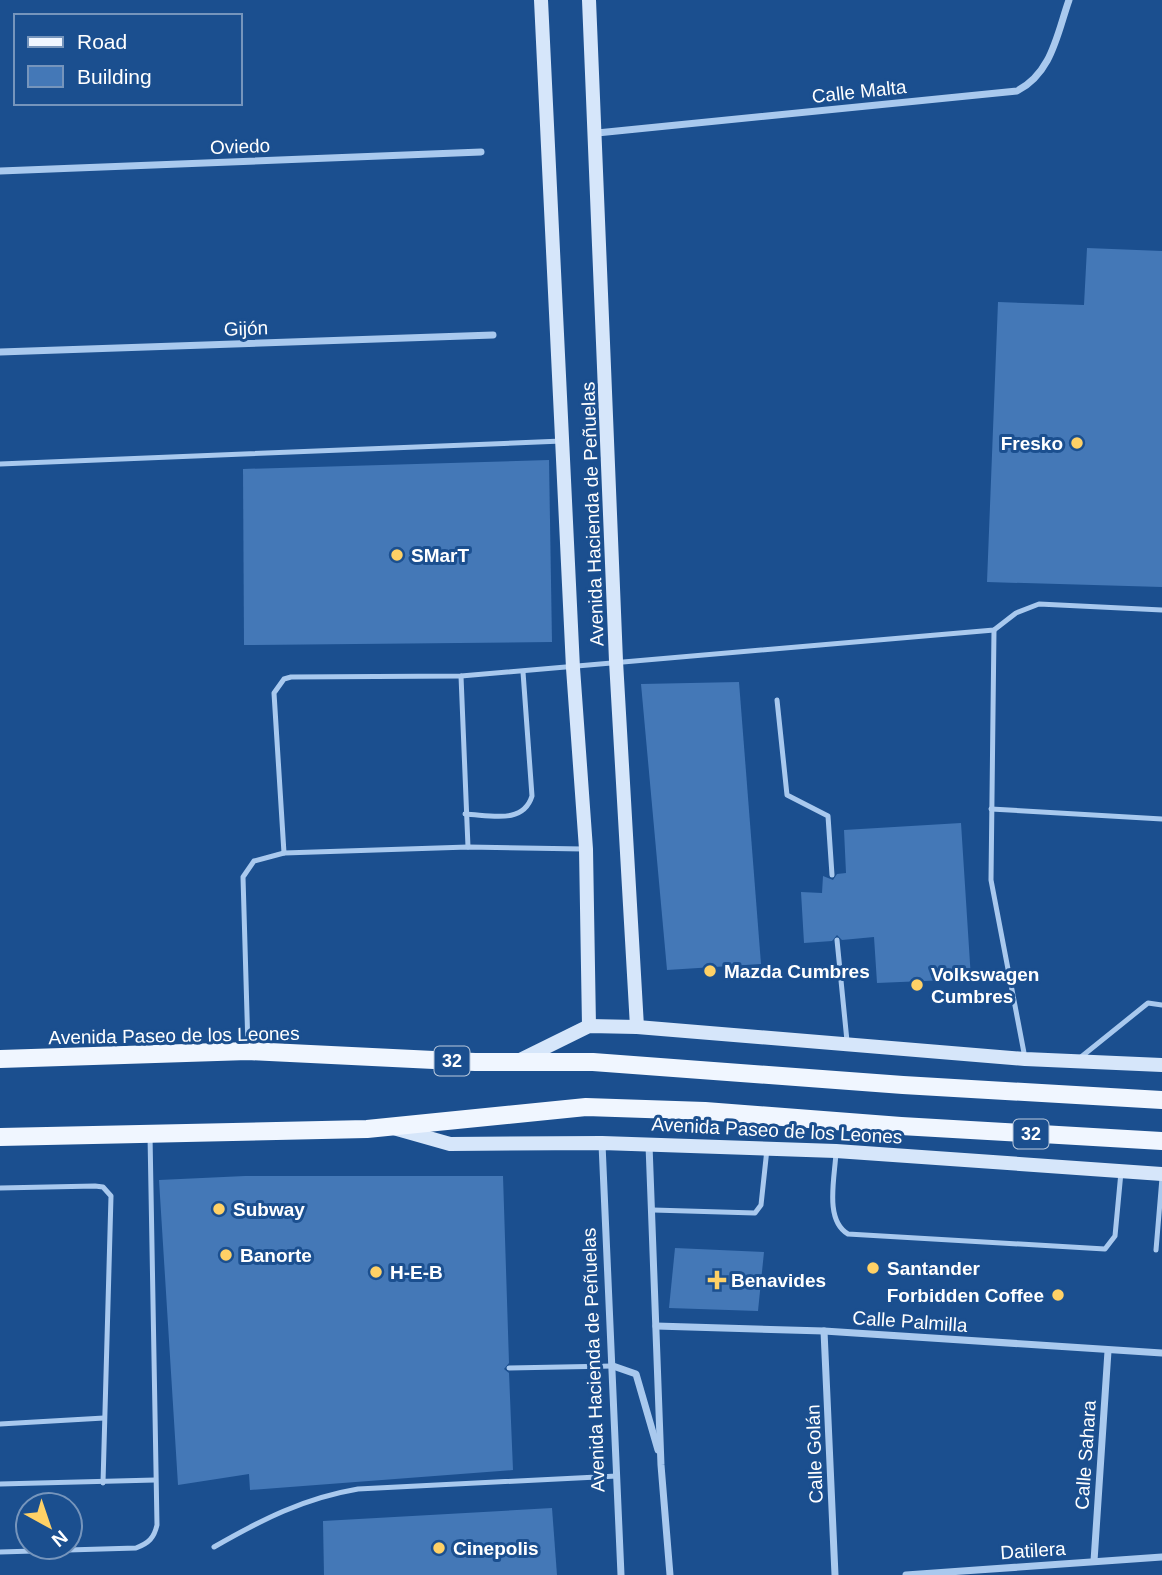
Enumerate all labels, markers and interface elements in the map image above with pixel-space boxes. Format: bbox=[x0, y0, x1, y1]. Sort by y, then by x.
legend bbox=[14, 14, 242, 105]
text: Road bbox=[77, 30, 127, 53]
text: Building bbox=[77, 65, 152, 88]
street label: Calle Malta bbox=[811, 76, 908, 107]
street label: Oviedo bbox=[210, 135, 270, 158]
street label: Gijón bbox=[223, 317, 269, 340]
street label: Avenida Hacienda de Peñuelas bbox=[577, 381, 608, 647]
place label: Fresko bbox=[1001, 433, 1063, 454]
marker: Fresko bbox=[1069, 435, 1085, 451]
place label: SMarT bbox=[411, 545, 469, 566]
marker: SMarT bbox=[389, 547, 405, 563]
place label: Mazda Cumbres bbox=[724, 961, 870, 982]
marker: Mazda Cumbres bbox=[702, 963, 718, 979]
place label: Volkswagen Cumbres bbox=[931, 964, 1039, 1007]
marker: Volkswagen Cumbres bbox=[909, 977, 925, 993]
street label: Avenida Paseo de los Leones bbox=[48, 1023, 300, 1048]
road number: 32 bbox=[434, 1046, 470, 1076]
street label: Avenida Paseo de los Leones bbox=[651, 1113, 903, 1148]
road number: 32 bbox=[1014, 1120, 1048, 1148]
place label: Subway bbox=[233, 1199, 305, 1220]
marker: Subway bbox=[211, 1201, 227, 1217]
street label: Avenida Hacienda de Peñuelas bbox=[578, 1227, 609, 1493]
place label: Banorte bbox=[240, 1245, 312, 1266]
marker: Banorte bbox=[218, 1247, 234, 1263]
place label: Santander bbox=[887, 1258, 981, 1279]
marker: Santander bbox=[865, 1260, 881, 1276]
place label: H-E-B bbox=[390, 1262, 443, 1283]
marker: H-E-B bbox=[368, 1264, 384, 1280]
place label: Benavides bbox=[731, 1270, 826, 1291]
marker: Benavides bbox=[709, 1272, 725, 1288]
place label: Forbidden Coffee bbox=[887, 1285, 1044, 1306]
marker: Forbidden Coffee bbox=[1050, 1287, 1066, 1303]
street label: Calle Palmilla bbox=[852, 1307, 969, 1336]
street label: Calle Sahara bbox=[1071, 1399, 1100, 1511]
street label: Calle Golán bbox=[802, 1404, 827, 1504]
north arrow bbox=[14, 1491, 84, 1561]
text: N bbox=[48, 1526, 72, 1551]
place label: Cinepolis bbox=[453, 1538, 539, 1559]
street label: Datilera bbox=[1000, 1538, 1067, 1563]
marker: Cinepolis bbox=[431, 1540, 447, 1556]

